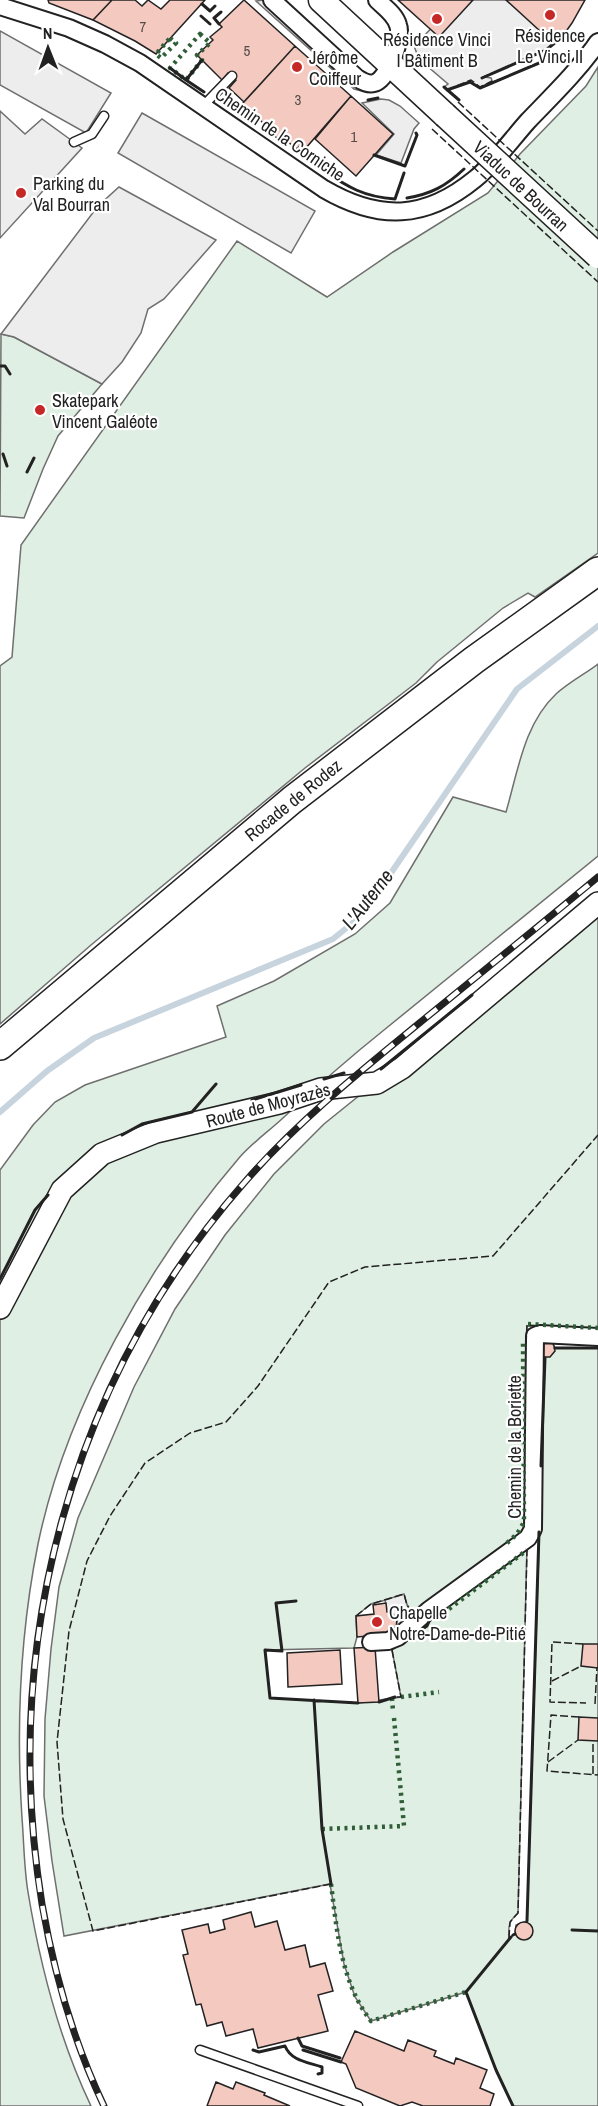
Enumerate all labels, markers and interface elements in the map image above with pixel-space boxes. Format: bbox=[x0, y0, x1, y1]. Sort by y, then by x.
marker: Résidence Le Vinci II bbox=[543, 8, 557, 22]
marker: Résidence Vinci I Bâtiment B bbox=[430, 12, 444, 26]
house number: 7 bbox=[140, 16, 147, 37]
north arrow bbox=[18, 18, 78, 78]
text: N bbox=[43, 22, 53, 44]
place label: Résidence Le Vinci II bbox=[515, 23, 585, 69]
place label: Résidence Vinci I Bâtiment B bbox=[383, 27, 491, 73]
house number: 5 bbox=[244, 40, 251, 61]
place label: Jérôme Coiffeur bbox=[309, 45, 361, 91]
marker: Jérôme Coiffeur bbox=[290, 60, 304, 74]
street label: Chemin de la Corniche bbox=[210, 81, 350, 187]
house number: 3 bbox=[295, 89, 302, 110]
house number: 1 bbox=[351, 126, 358, 147]
street label: Viaduc de Bourran bbox=[468, 135, 574, 237]
place label: Parking du Val Bourran bbox=[33, 171, 110, 217]
marker: Parking du Val Bourran bbox=[14, 186, 28, 200]
place label: Skatepark Vincent Galéote bbox=[52, 388, 158, 434]
marker: Skatepark Vincent Galéote bbox=[33, 403, 47, 417]
street label: Rocade de Rodez bbox=[239, 753, 347, 847]
water label: L'Auterne bbox=[335, 863, 399, 935]
street label: Route de Moyrazès bbox=[203, 1076, 333, 1134]
street label: Chemin de la Boriette bbox=[502, 1375, 527, 1519]
place label: Chapelle Notre-Dame-de-Pitié bbox=[389, 1600, 526, 1646]
marker: Chapelle Notre-Dame-de-Pitié bbox=[370, 1615, 384, 1629]

